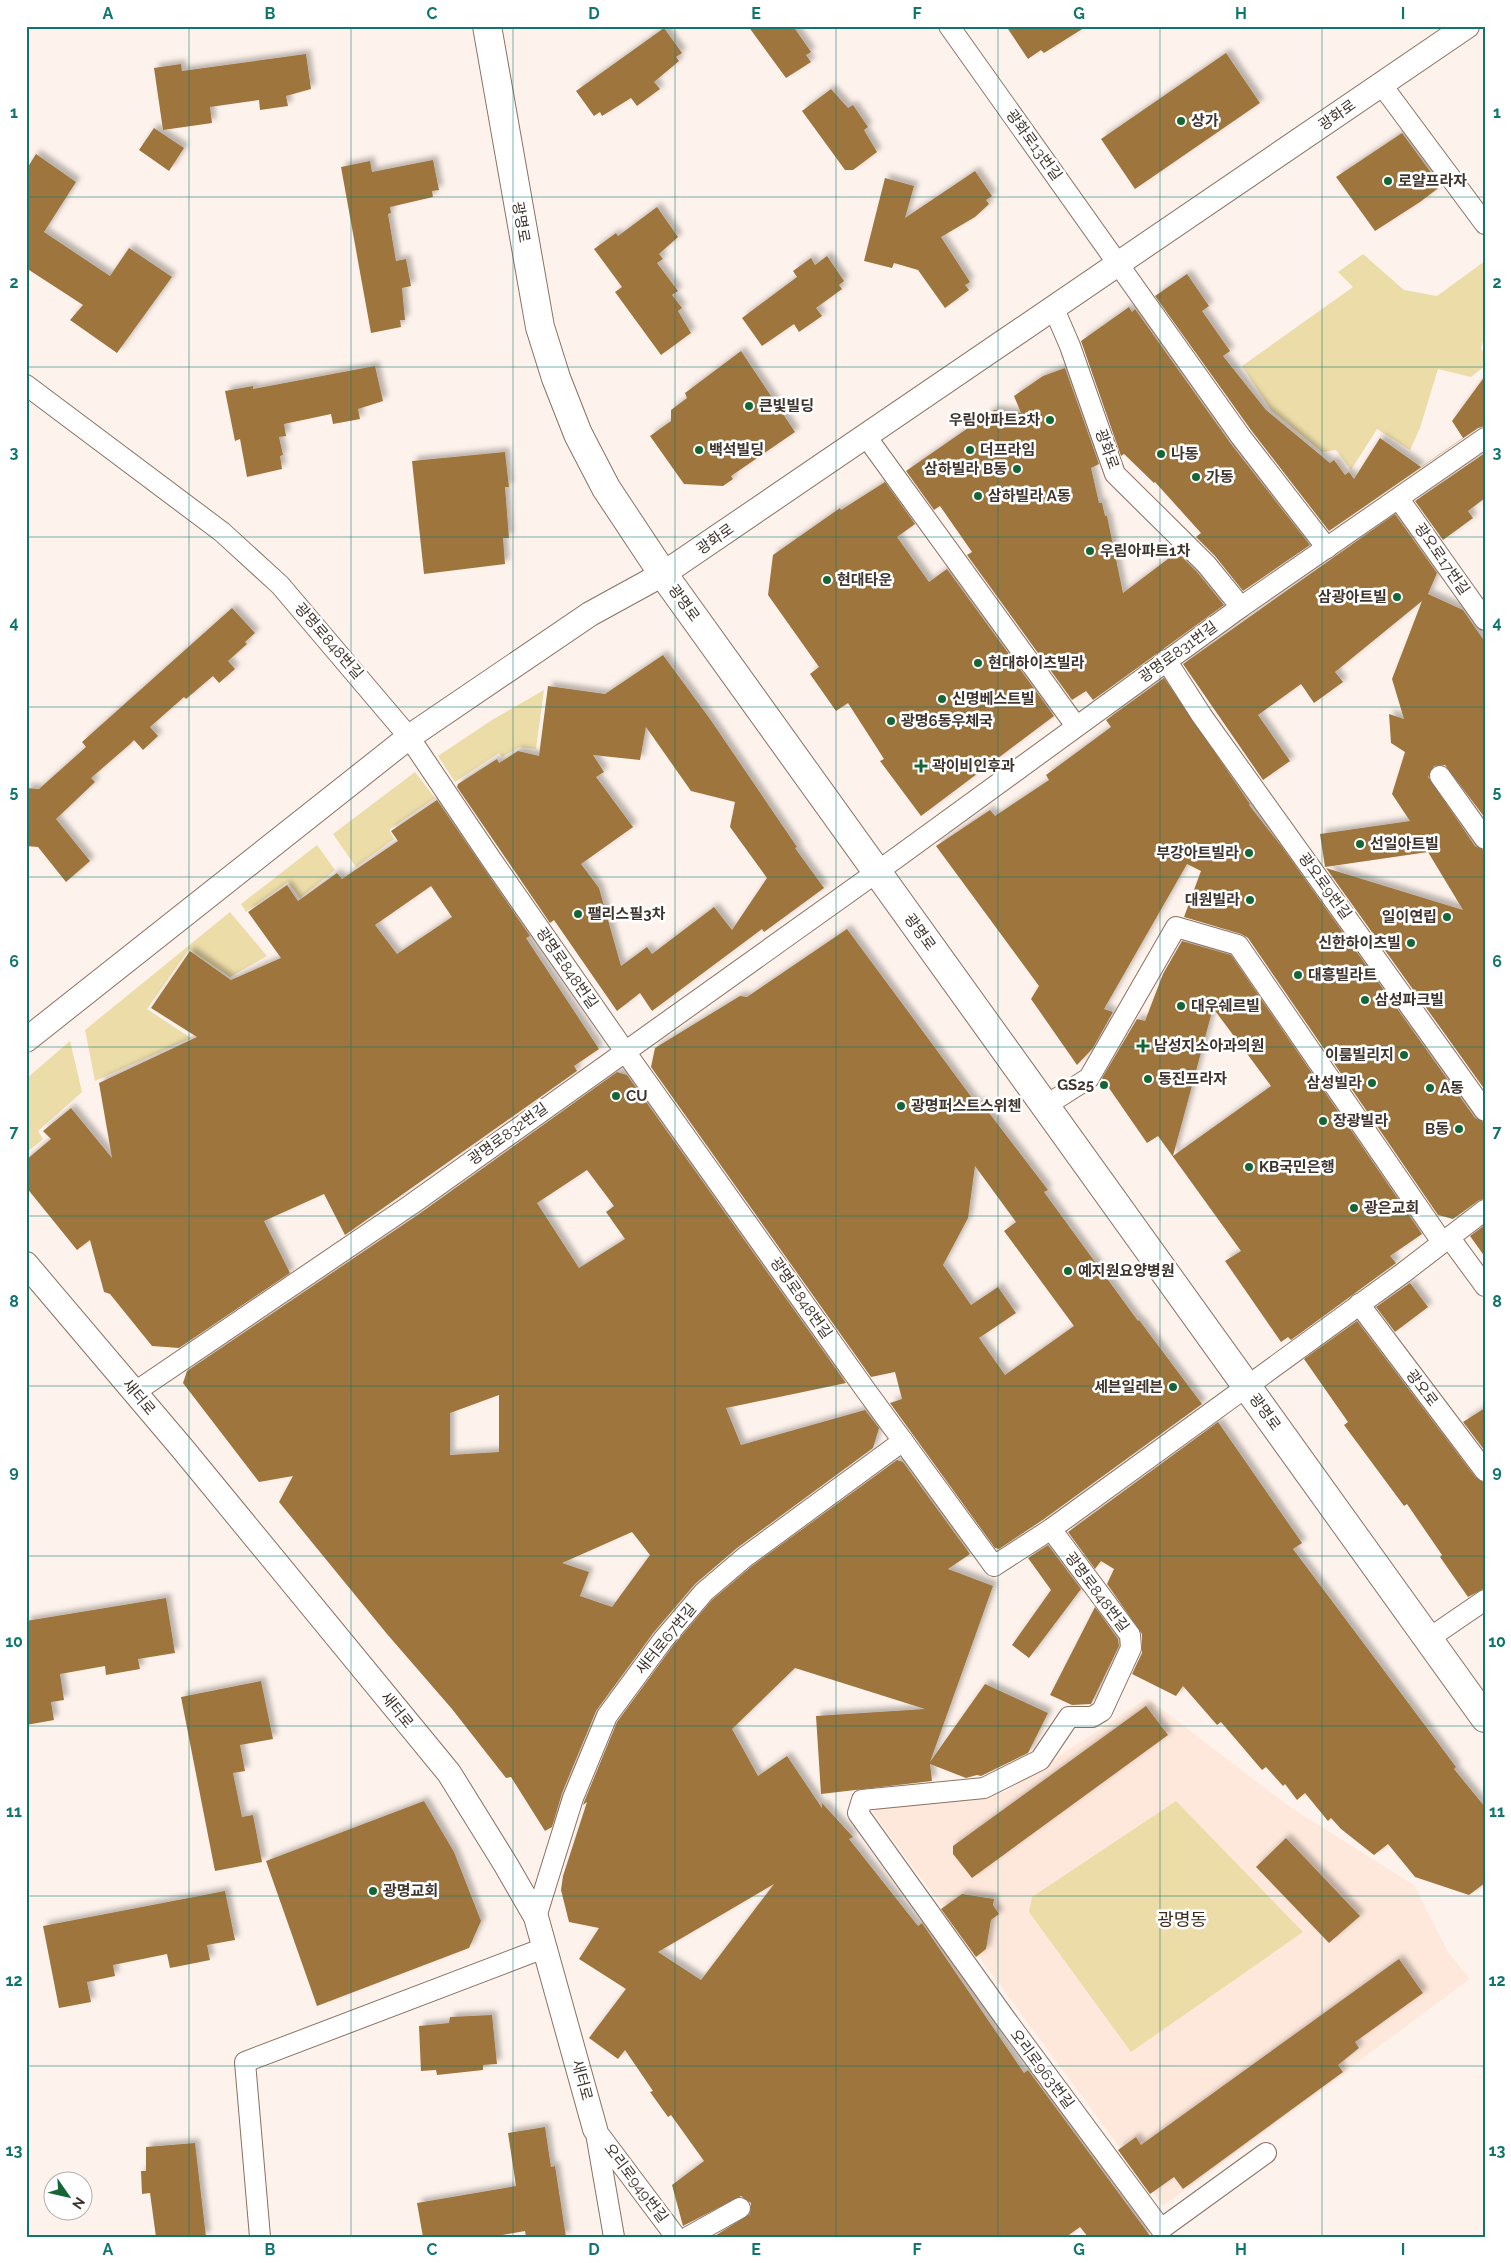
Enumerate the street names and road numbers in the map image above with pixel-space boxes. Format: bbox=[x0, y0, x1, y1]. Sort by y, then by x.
street label: 광화로 bbox=[1315, 96, 1359, 134]
street label: 광화로13번길 bbox=[1002, 106, 1066, 184]
street label: 광명로 bbox=[509, 200, 533, 244]
street label: 광화로 bbox=[1091, 426, 1123, 472]
street label: 광화로 bbox=[693, 520, 737, 558]
street label: 광오로17번길 bbox=[1411, 520, 1473, 598]
street label: 광명로 bbox=[665, 581, 703, 625]
street label: 광명로848번길 bbox=[291, 599, 367, 683]
street label: 광명로831번길 bbox=[1135, 618, 1221, 686]
street label: 광오로9번길 bbox=[1295, 849, 1355, 923]
street label: 광명로 bbox=[901, 910, 939, 954]
street label: 광명로848번길 bbox=[532, 924, 602, 1012]
street label: 광명로832번길 bbox=[465, 1099, 551, 1169]
street label: 광명로848번길 bbox=[766, 1254, 836, 1342]
street label: 광오로 bbox=[1402, 1366, 1442, 1410]
street label: 새터로 bbox=[119, 1375, 159, 1419]
street label: 광명로 bbox=[1246, 1390, 1284, 1434]
street label: 광명로848번길 bbox=[1061, 1549, 1133, 1635]
street label: 새터로67번길 bbox=[632, 1600, 700, 1678]
street label: 새터로 bbox=[377, 1688, 417, 1732]
street label: 오리로963번길 bbox=[1006, 2026, 1078, 2112]
street label: 새터로 bbox=[568, 2058, 596, 2102]
street label: 오리로949번길 bbox=[600, 2140, 672, 2226]

